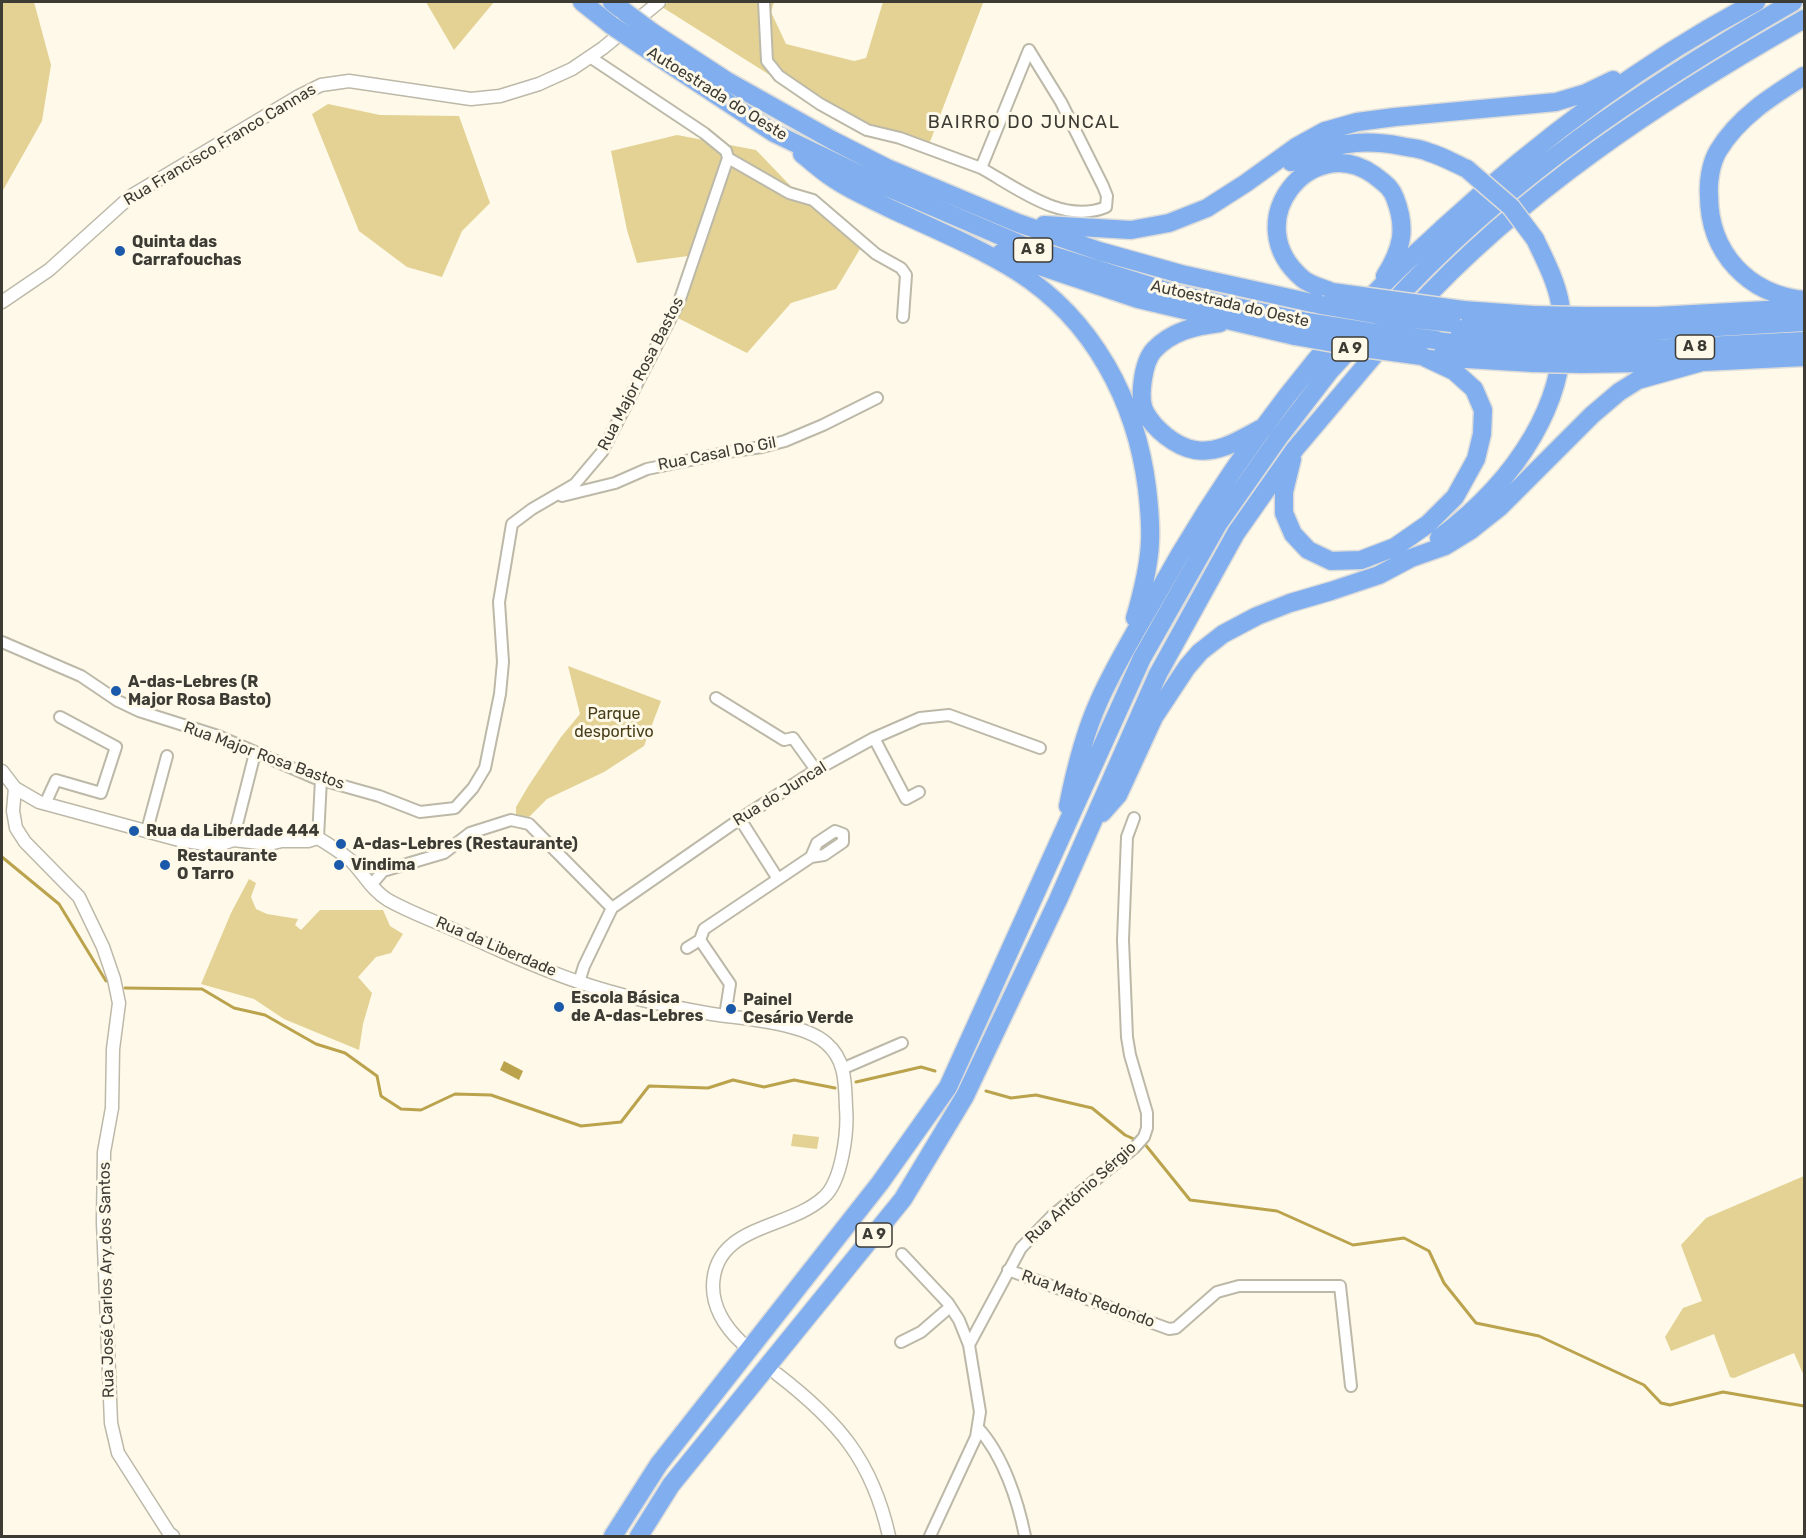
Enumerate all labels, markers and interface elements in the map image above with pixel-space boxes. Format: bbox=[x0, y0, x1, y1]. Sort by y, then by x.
street label: Autoestrada do Oeste bbox=[643, 43, 791, 145]
street label: Rua Francisco Franco Cannas bbox=[120, 80, 320, 210]
district label: BAIRRO DO JUNCAL bbox=[928, 112, 1120, 134]
place label: Quinta das Carrafouchas bbox=[132, 232, 242, 270]
road number: A 8 bbox=[1014, 238, 1052, 262]
marker: Quinta das Carrafouchas bbox=[113, 244, 127, 258]
street label: Autoestrada do Oeste bbox=[1149, 276, 1311, 332]
street label: Rua Major Rosa Bastos bbox=[594, 294, 688, 454]
road number: A 8 bbox=[1676, 335, 1714, 359]
road number: A 9 bbox=[1332, 337, 1368, 361]
street label: Rua Casal Do Gil bbox=[656, 433, 778, 475]
place label: A-das-Lebres (R Major Rosa Basto) bbox=[128, 672, 271, 710]
marker: A-das-Lebres (R Major Rosa Basto) bbox=[109, 684, 123, 698]
park label: Parque desportivo bbox=[574, 704, 654, 742]
street label: Rua Major Rosa Bastos bbox=[181, 718, 347, 794]
street label: Rua do Juncal bbox=[730, 758, 830, 830]
place label: Rua da Liberdade 444 bbox=[146, 821, 319, 841]
marker: Rua da Liberdade 444 bbox=[127, 824, 141, 838]
place label: A-das-Lebres (Restaurante) bbox=[353, 834, 578, 854]
marker: A-das-Lebres (Restaurante) bbox=[334, 837, 348, 851]
place label: Restaurante O Tarro bbox=[177, 846, 277, 884]
place label: Vindima bbox=[351, 855, 416, 875]
marker: Restaurante O Tarro bbox=[158, 858, 172, 872]
marker: Vindima bbox=[332, 858, 346, 872]
street label: Rua da Liberdade bbox=[433, 913, 559, 981]
place label: Escola Básica de A-das-Lebres bbox=[571, 988, 703, 1026]
place label: Painel Cesário Verde bbox=[743, 990, 854, 1028]
marker: Escola Básica de A-das-Lebres bbox=[552, 1000, 566, 1014]
marker: Painel Cesário Verde bbox=[724, 1002, 738, 1016]
street label: Rua António Sérgio bbox=[1022, 1138, 1140, 1248]
street label: Rua José Carlos Ary dos Santos bbox=[95, 1162, 119, 1398]
road number: A 9 bbox=[856, 1223, 892, 1247]
street label: Rua Mato Redondo bbox=[1019, 1266, 1157, 1332]

